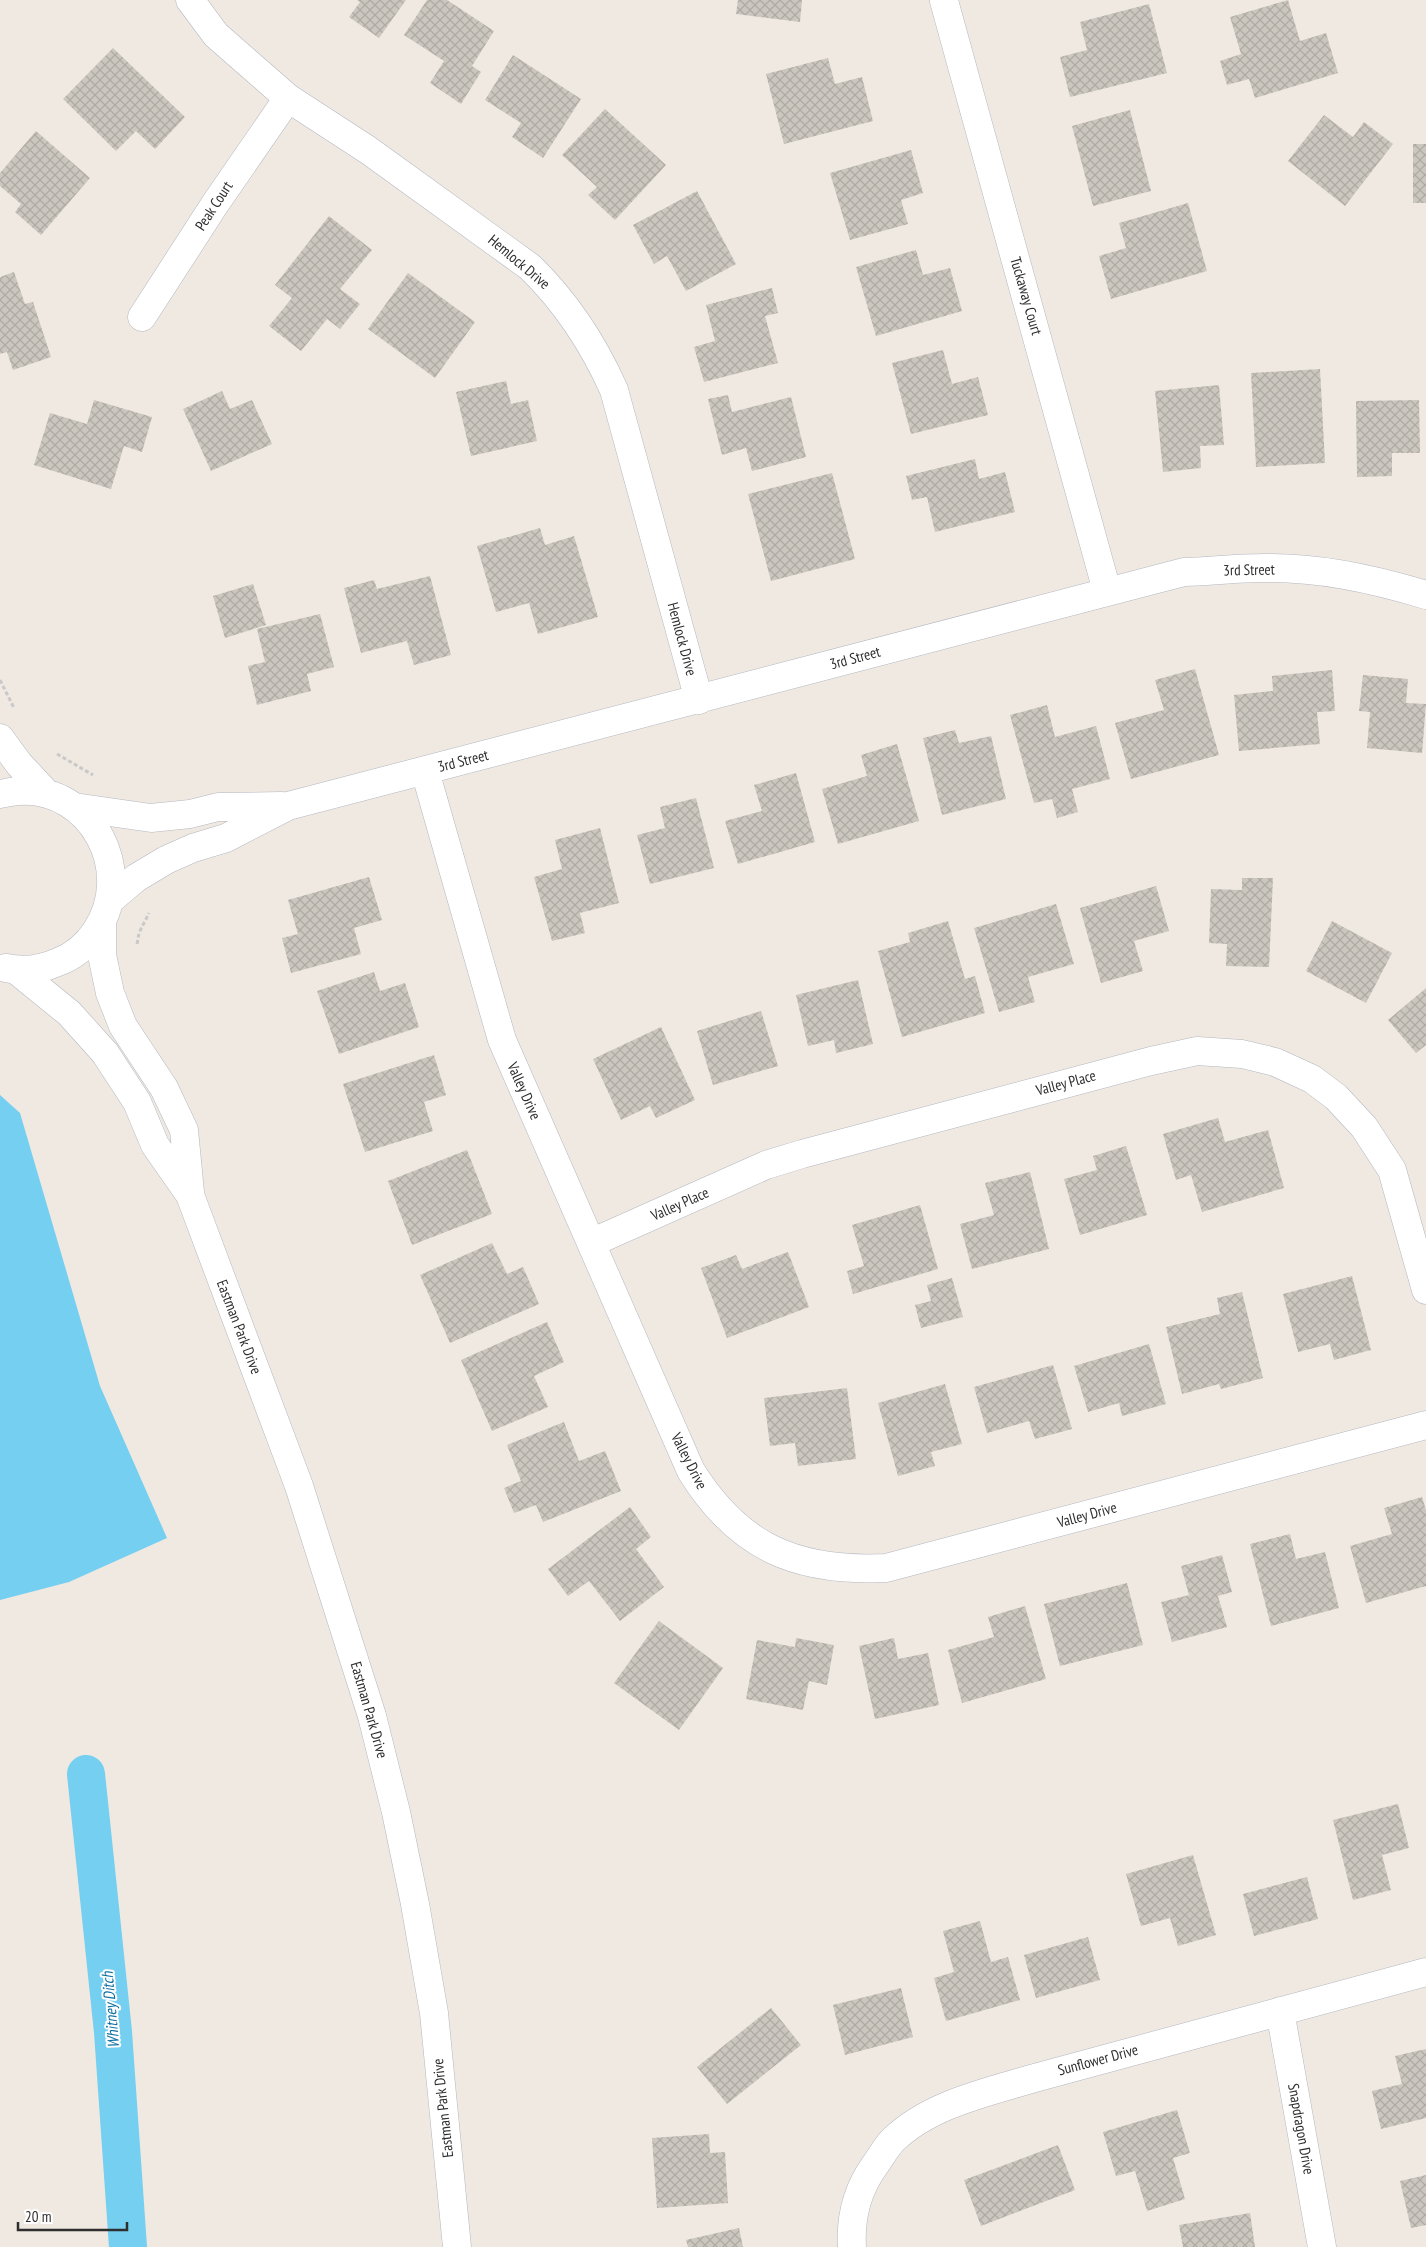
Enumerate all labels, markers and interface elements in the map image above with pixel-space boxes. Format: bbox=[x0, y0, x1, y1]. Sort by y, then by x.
street label: Peak Court bbox=[191, 177, 237, 234]
street label: Hemlock Drive bbox=[484, 230, 554, 293]
street label: Tuckaway Court bbox=[1006, 255, 1047, 337]
street label: 3rd Street bbox=[1223, 560, 1275, 579]
street label: Hemlock Drive bbox=[664, 600, 701, 678]
street label: 3rd Street bbox=[827, 642, 882, 673]
street label: 3rd Street bbox=[436, 745, 490, 776]
street label: Valley Drive bbox=[503, 1058, 546, 1122]
street label: Valley Place bbox=[1033, 1065, 1098, 1100]
street label: Valley Place bbox=[647, 1182, 712, 1225]
street label: Eastman Park Drive bbox=[213, 1277, 266, 1377]
street label: Valley Drive bbox=[667, 1428, 712, 1492]
street label: Valley Drive bbox=[1054, 1497, 1119, 1532]
street label: Eastman Park Drive bbox=[347, 1659, 392, 1760]
water label: Whitney Ditch bbox=[97, 1970, 123, 2049]
street label: Sunflower Drive bbox=[1056, 2040, 1140, 2079]
street label: Eastman Park Drive bbox=[428, 2058, 457, 2159]
street label: Snapdragon Drive bbox=[1284, 2082, 1319, 2176]
scale bar bbox=[18, 2200, 126, 2232]
text: 20 m bbox=[25, 2207, 51, 2226]

